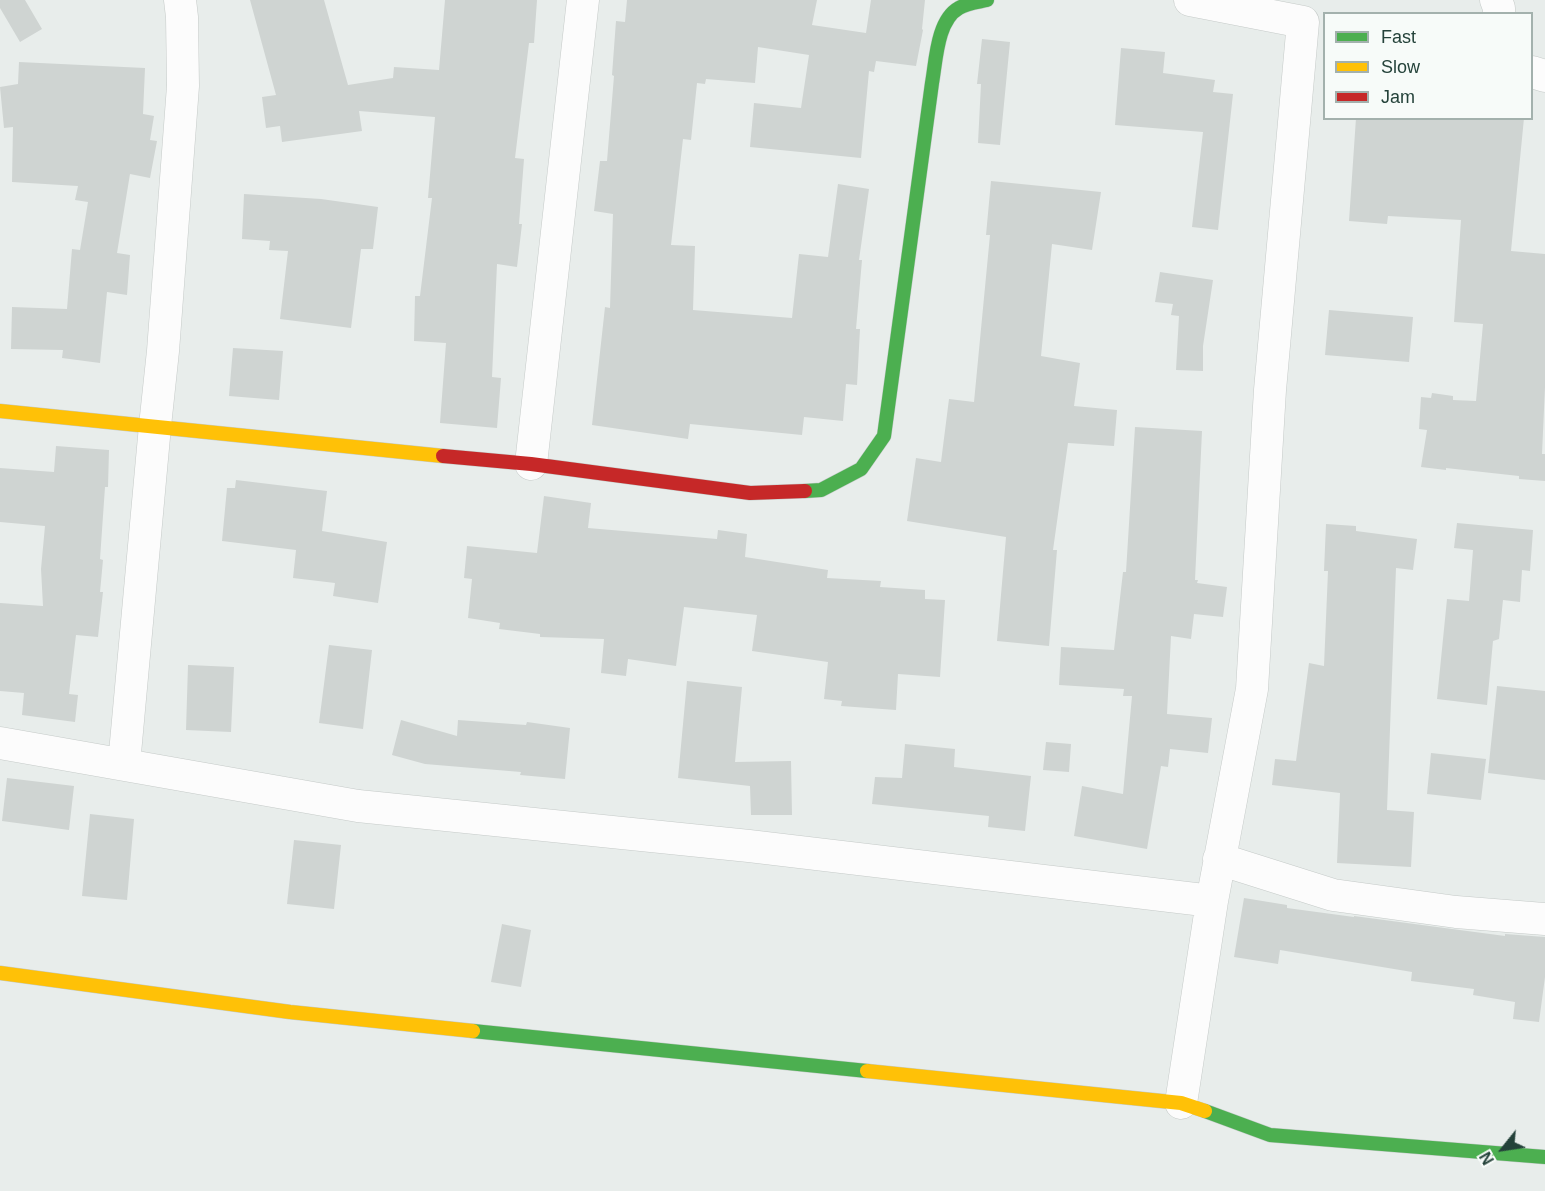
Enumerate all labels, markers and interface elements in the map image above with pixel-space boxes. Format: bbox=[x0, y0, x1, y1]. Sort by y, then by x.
legend bbox=[1323, 12, 1533, 120]
text: Fast bbox=[1381, 27, 1416, 47]
text: Slow bbox=[1381, 57, 1420, 77]
text: Jam bbox=[1381, 87, 1415, 107]
north arrow bbox=[1473, 1119, 1533, 1179]
text: N bbox=[1477, 1149, 1497, 1168]

